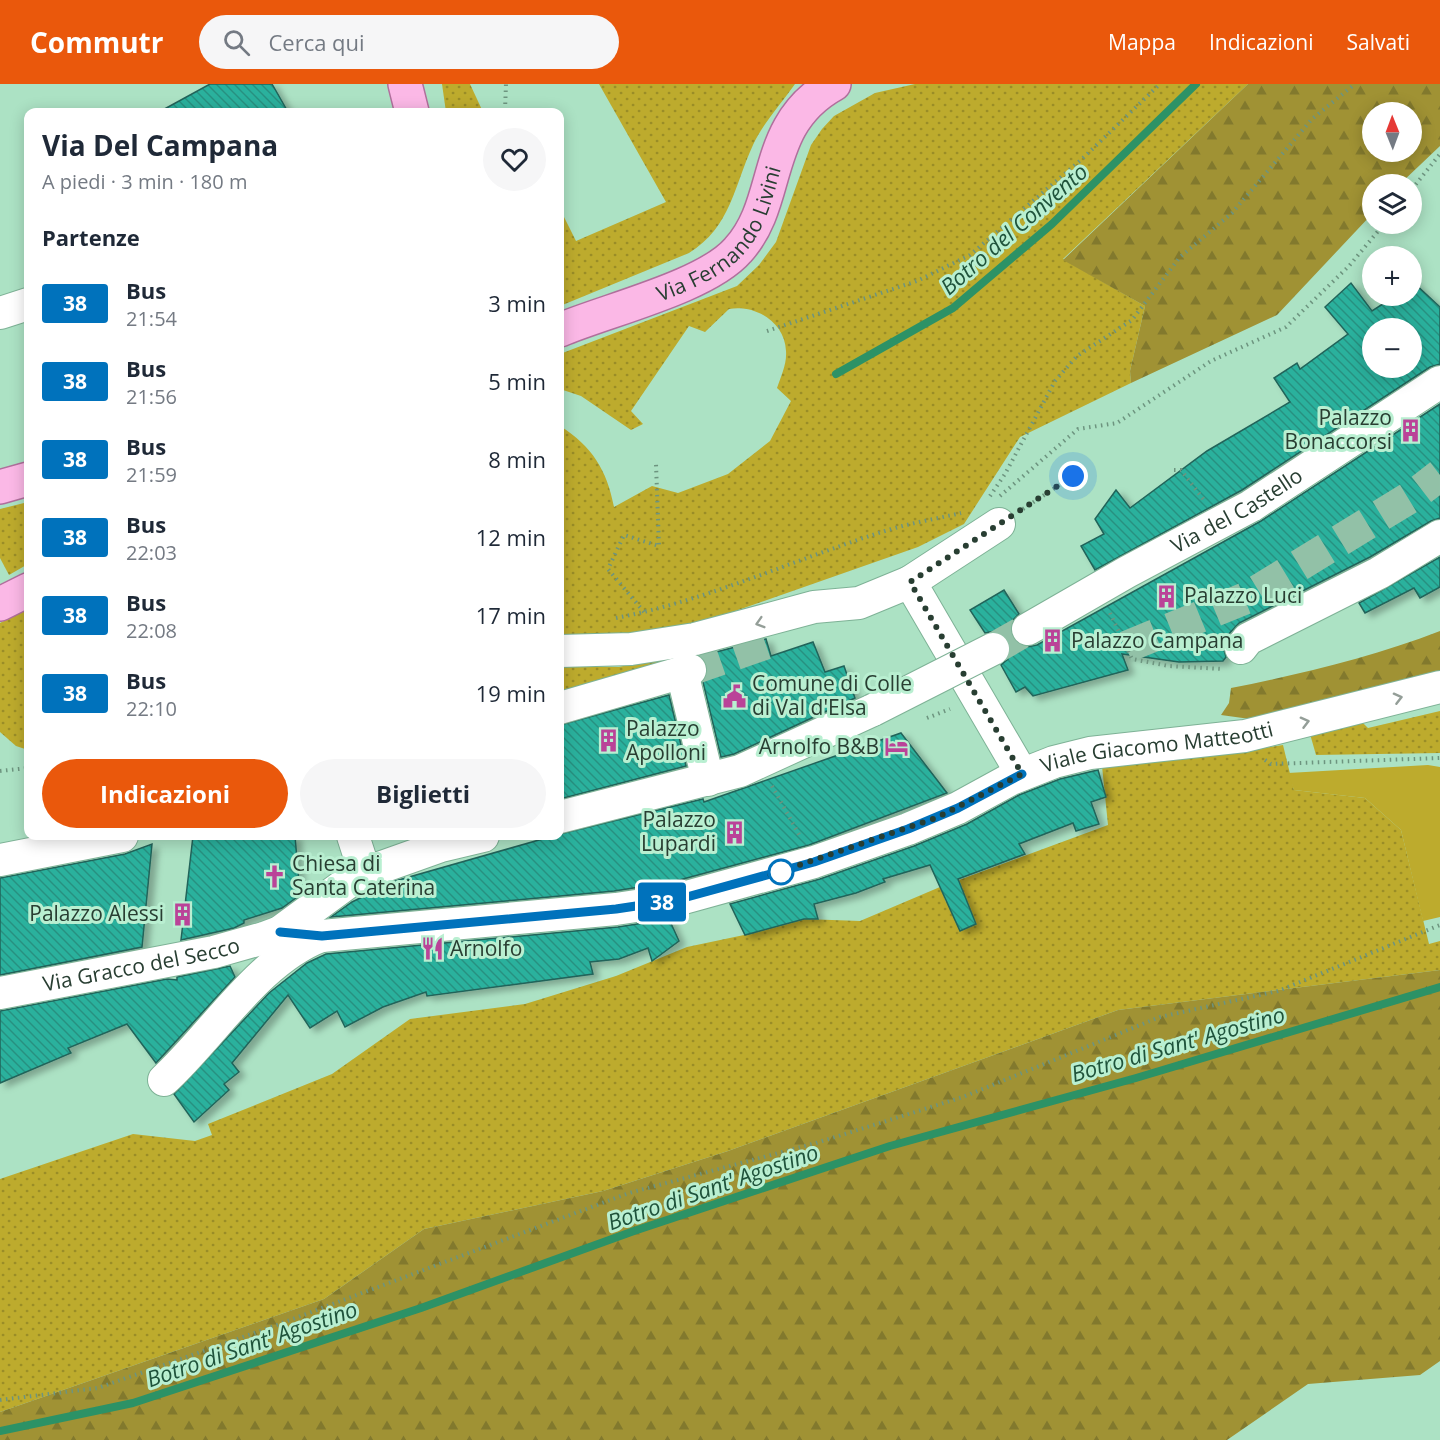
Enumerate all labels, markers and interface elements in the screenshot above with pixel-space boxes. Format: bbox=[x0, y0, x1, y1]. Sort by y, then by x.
search box bbox=[199, 15, 619, 69]
text: Commutr bbox=[30, 23, 163, 61]
icon: search bbox=[220, 26, 253, 59]
text: Cerca qui bbox=[268, 27, 365, 57]
text: Mappa bbox=[1108, 28, 1176, 56]
text: Indicazioni bbox=[1209, 28, 1314, 56]
text: Salvati bbox=[1347, 28, 1410, 56]
north arrow bbox=[1362, 102, 1422, 162]
map controls bbox=[1362, 102, 1422, 378]
text: Via Del Campana bbox=[42, 126, 278, 164]
button: heart bbox=[483, 128, 546, 191]
water label: Botro del Convento bbox=[933, 156, 1093, 301]
street label: Via Fernando Livini bbox=[652, 163, 787, 307]
text: A piedi · 3 min · 180 m bbox=[42, 168, 247, 195]
button: layers bbox=[1362, 174, 1422, 234]
text: Partenze bbox=[42, 222, 140, 252]
button: + bbox=[1362, 246, 1422, 306]
text: Bus bbox=[126, 275, 166, 305]
text: 3 min bbox=[488, 288, 546, 318]
text: 38 bbox=[63, 289, 87, 317]
text: 21:54 bbox=[126, 305, 177, 332]
button: − bbox=[1362, 318, 1422, 378]
text: Bus bbox=[126, 353, 166, 383]
text: 5 min bbox=[488, 366, 546, 396]
text: 38 bbox=[63, 367, 87, 395]
text: 21:56 bbox=[126, 383, 177, 410]
place label: Palazzo Bonaccorsi bbox=[1285, 403, 1392, 455]
building icon: Palazzo Bonaccorsi bbox=[1397, 417, 1423, 443]
text: Bus bbox=[126, 431, 166, 461]
text: 8 min bbox=[488, 444, 546, 474]
text: 38 bbox=[63, 445, 87, 473]
text: 21:59 bbox=[126, 461, 177, 488]
your location bbox=[1058, 461, 1088, 491]
street label: Via del Castello bbox=[1166, 461, 1308, 559]
text: Bus bbox=[126, 509, 166, 539]
text: 12 min bbox=[476, 522, 546, 552]
text: 38 bbox=[63, 523, 87, 551]
text: 22:03 bbox=[126, 539, 177, 566]
place label: Palazzo Luci bbox=[1184, 581, 1302, 609]
building icon: Palazzo Luci bbox=[1153, 583, 1179, 609]
text: Bus bbox=[126, 587, 166, 617]
text: 17 min bbox=[476, 600, 546, 630]
text: 38 bbox=[63, 601, 87, 629]
one-way arrow bbox=[755, 616, 766, 628]
text: 22:08 bbox=[126, 617, 177, 644]
place label: Palazzo Campana bbox=[1071, 626, 1243, 654]
building icon: Palazzo Campana bbox=[1040, 628, 1066, 654]
text: Bus bbox=[126, 665, 166, 695]
place label: Comune di Colle di Val d'Elsa bbox=[752, 669, 912, 721]
text: 19 min bbox=[476, 678, 546, 708]
text: 38 bbox=[63, 679, 87, 707]
public building icon: Comune di Colle di Val d'Elsa bbox=[721, 683, 747, 709]
one-way arrow bbox=[1393, 693, 1403, 706]
text: 22:10 bbox=[126, 695, 177, 722]
place label: Palazzo Apolloni bbox=[626, 714, 706, 766]
street label: Viale Giacomo Matteotti bbox=[1036, 714, 1276, 779]
one-way arrow bbox=[1300, 717, 1310, 730]
building icon: Palazzo Apolloni bbox=[595, 728, 621, 754]
place label: Arnolfo B&B bbox=[759, 732, 879, 760]
hotel icon: Arnolfo B&B bbox=[884, 734, 910, 760]
button: Indicazioni bbox=[42, 759, 288, 828]
button: Biglietti bbox=[300, 759, 546, 828]
place label: Palazzo Lupardi bbox=[641, 805, 716, 857]
building icon: Palazzo Lupardi bbox=[721, 819, 747, 845]
place label: Chiesa di Santa Caterina bbox=[292, 849, 435, 901]
unlabelled marker bbox=[768, 859, 794, 885]
church icon: Chiesa di Santa Caterina bbox=[261, 863, 287, 889]
line badge: 38 bbox=[635, 882, 689, 922]
text: 38 bbox=[650, 888, 674, 916]
place label: Palazzo Alessi bbox=[29, 899, 164, 927]
building icon: Palazzo Alessi bbox=[169, 901, 195, 927]
street label: Via Gracco del Secco bbox=[40, 930, 243, 998]
place label: Arnolfo bbox=[450, 934, 522, 962]
restaurant icon: Arnolfo bbox=[419, 936, 445, 962]
water label: Botro di Sant' Agostino bbox=[1067, 998, 1288, 1088]
water label: Botro di Sant' Agostino bbox=[603, 1136, 822, 1236]
water label: Botro di Sant' Agostino bbox=[142, 1293, 361, 1393]

